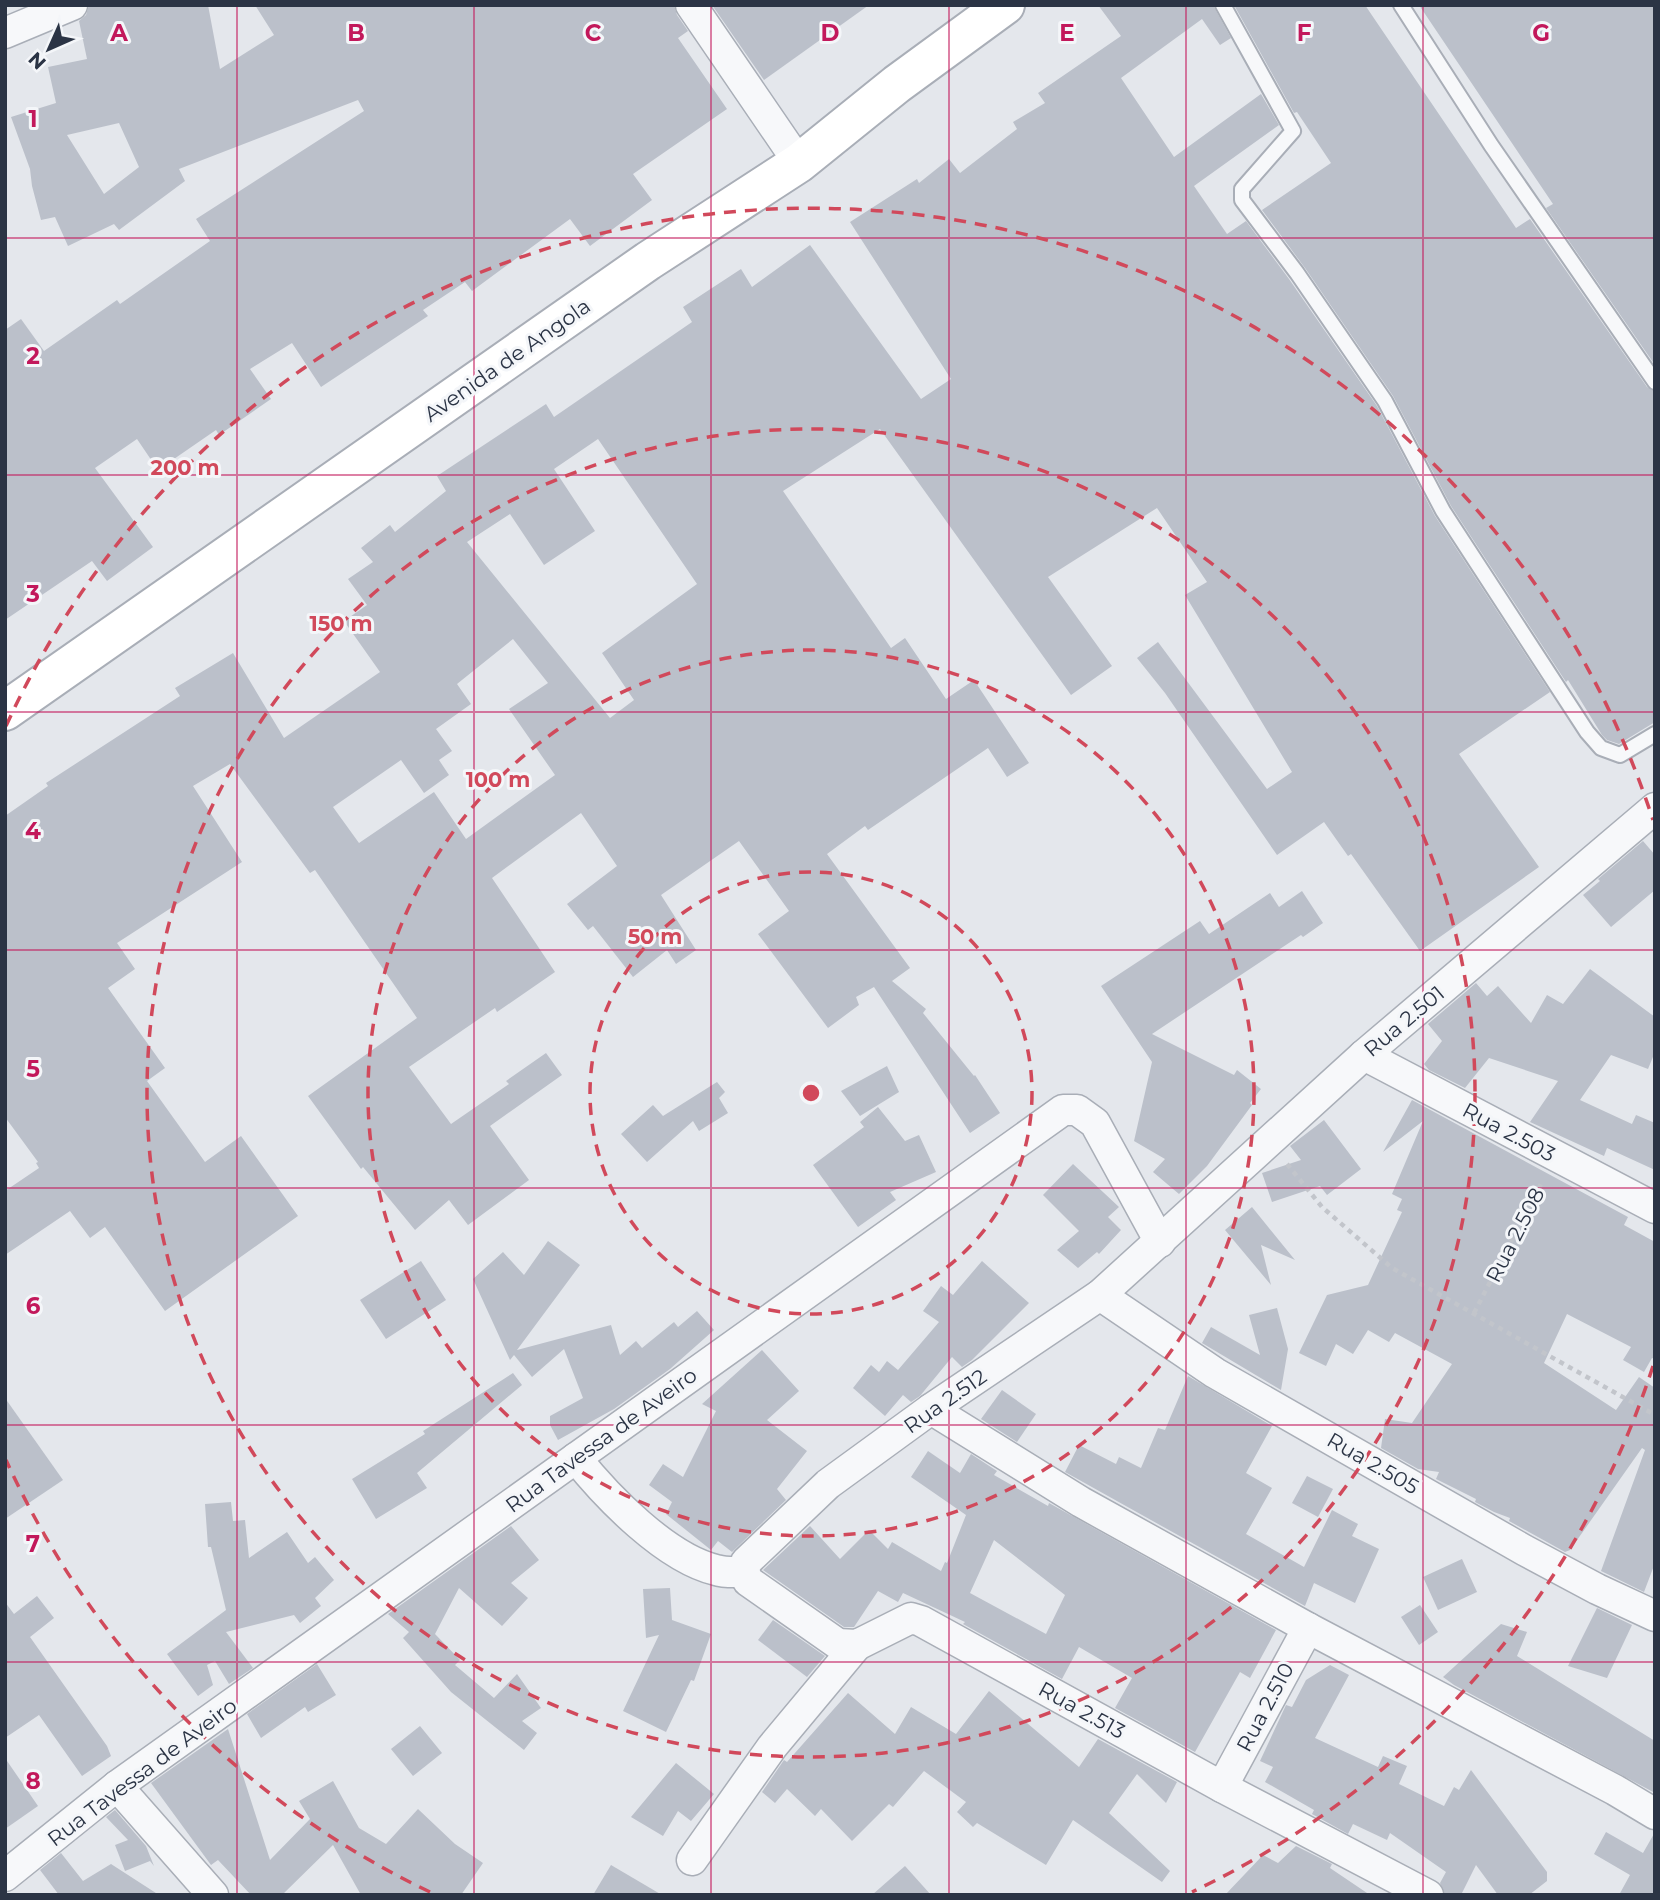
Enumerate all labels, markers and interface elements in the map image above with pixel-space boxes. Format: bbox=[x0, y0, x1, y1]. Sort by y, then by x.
north arrow bbox=[14, 14, 84, 84]
text: A bbox=[109, 19, 128, 47]
text: B bbox=[347, 19, 365, 47]
text: C bbox=[585, 19, 602, 47]
text: D bbox=[821, 19, 840, 47]
text: E bbox=[1059, 19, 1075, 47]
text: F bbox=[1297, 19, 1312, 47]
text: G bbox=[1532, 19, 1550, 47]
text: N bbox=[24, 47, 51, 74]
text: 1 bbox=[28, 105, 38, 133]
street label: Avenida de Angola bbox=[419, 293, 595, 427]
text: 2 bbox=[26, 342, 40, 370]
text: 200 m bbox=[151, 455, 219, 480]
text: 3 bbox=[25, 580, 40, 608]
text: 150 m bbox=[310, 611, 372, 636]
text: 100 m bbox=[466, 767, 530, 792]
text: 4 bbox=[25, 817, 41, 845]
text: 50 m bbox=[628, 924, 682, 949]
street label: Rua 2.501 bbox=[1359, 980, 1449, 1062]
text: 5 bbox=[26, 1055, 40, 1083]
centre of rings bbox=[799, 1081, 823, 1105]
street label: Rua 2.503 bbox=[1458, 1097, 1560, 1167]
street label: Rua 2.508 bbox=[1480, 1183, 1550, 1287]
text: 6 bbox=[26, 1292, 41, 1320]
street label: Rua Tavessa de Aveiro bbox=[500, 1362, 702, 1518]
street label: Rua 2.512 bbox=[899, 1363, 991, 1439]
street label: Rua 2.505 bbox=[1323, 1427, 1423, 1499]
text: 7 bbox=[26, 1530, 40, 1558]
street label: Rua 2.510 bbox=[1231, 1658, 1299, 1756]
street label: Rua 2.513 bbox=[1034, 1676, 1130, 1744]
street label: Rua Tavessa de Aveiro bbox=[42, 1693, 242, 1851]
text: 8 bbox=[25, 1767, 41, 1795]

